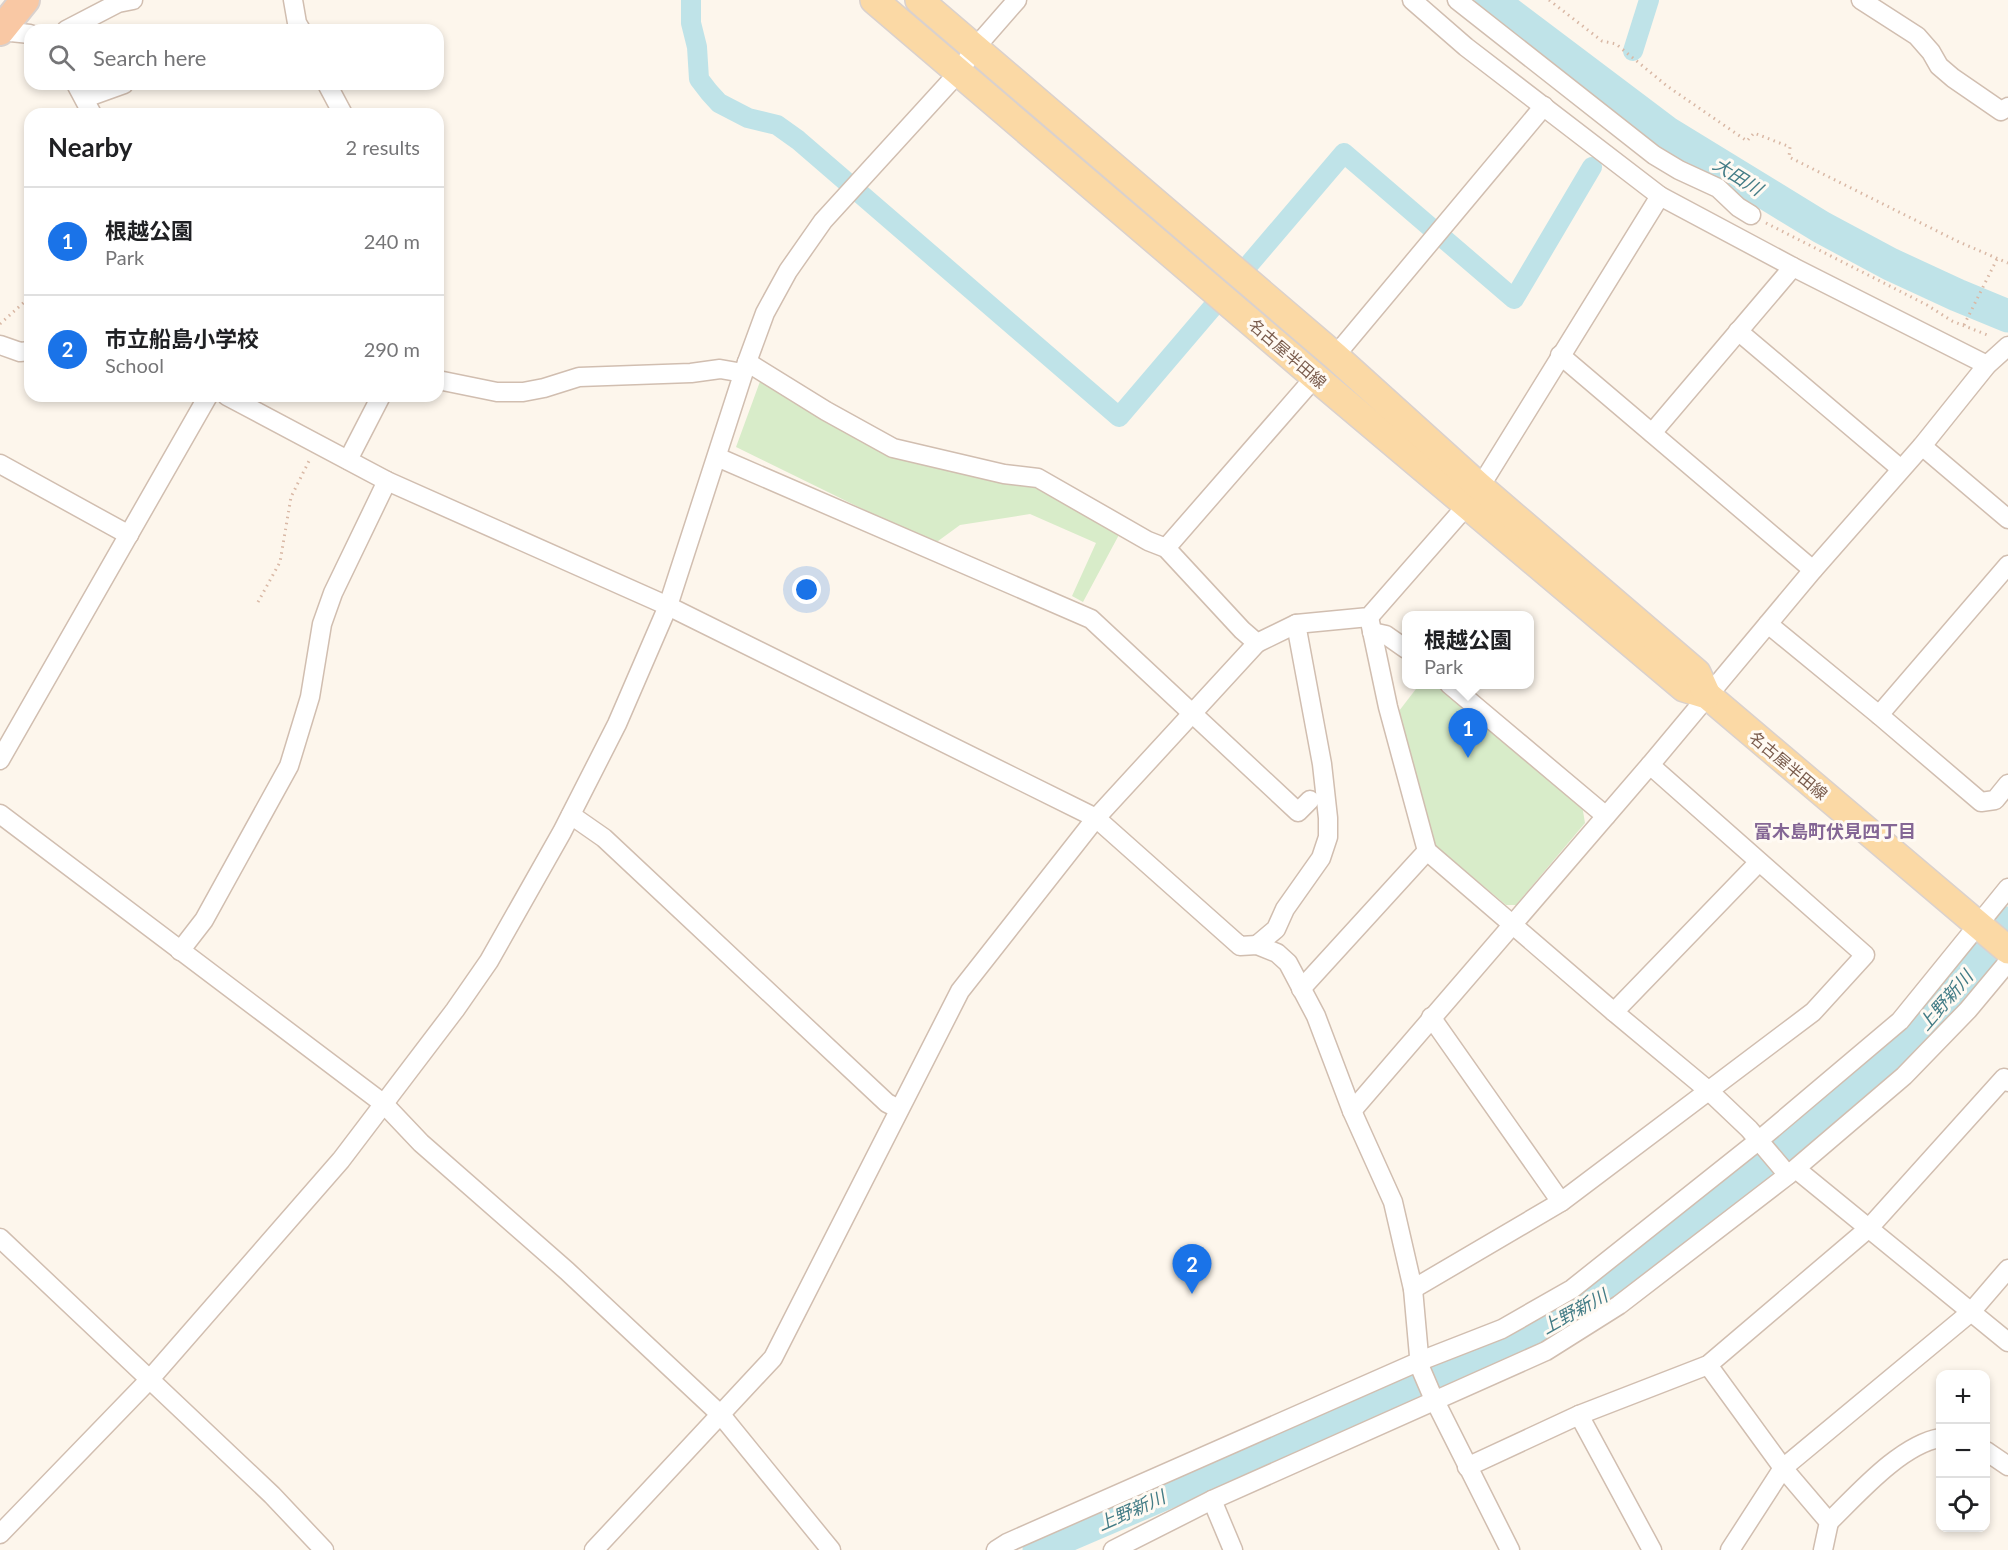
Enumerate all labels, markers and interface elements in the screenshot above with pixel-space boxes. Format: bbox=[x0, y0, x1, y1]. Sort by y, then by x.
search box bbox=[24, 24, 444, 90]
icon: search bbox=[45, 41, 78, 74]
text: Search here bbox=[93, 44, 206, 71]
text: Nearby bbox=[48, 131, 133, 163]
text: 2 results bbox=[345, 135, 420, 159]
water label: 大田川 bbox=[1709, 152, 1768, 201]
text: 根越公園 bbox=[105, 217, 193, 244]
text: 1 bbox=[62, 229, 73, 253]
text: 240 m bbox=[364, 229, 420, 253]
text: Park bbox=[105, 245, 144, 269]
street label: 名古屋半田線 bbox=[1246, 314, 1330, 392]
text: 市立船島小学校 bbox=[105, 325, 259, 352]
text: 2 bbox=[62, 337, 73, 361]
text: 290 m bbox=[364, 337, 420, 361]
text: School bbox=[105, 353, 164, 377]
your location bbox=[792, 575, 821, 604]
popup bbox=[1402, 611, 1534, 689]
text: 根越公園 bbox=[1424, 626, 1512, 653]
text: Park bbox=[1424, 654, 1463, 678]
pin: 1 bbox=[1448, 708, 1488, 758]
street label: 名古屋半田線 bbox=[1746, 727, 1832, 803]
district label: 富木島町伏見四丁目 bbox=[1754, 820, 1916, 842]
water label: 上野新川 bbox=[1913, 964, 1978, 1034]
pin: 2 bbox=[1172, 1244, 1212, 1294]
water label: 上野新川 bbox=[1537, 1283, 1613, 1338]
map controls bbox=[1936, 1370, 1990, 1532]
button: + bbox=[1936, 1370, 1990, 1424]
button: − bbox=[1936, 1424, 1990, 1478]
button: locate bbox=[1936, 1478, 1990, 1532]
water label: 上野新川 bbox=[1094, 1484, 1170, 1535]

